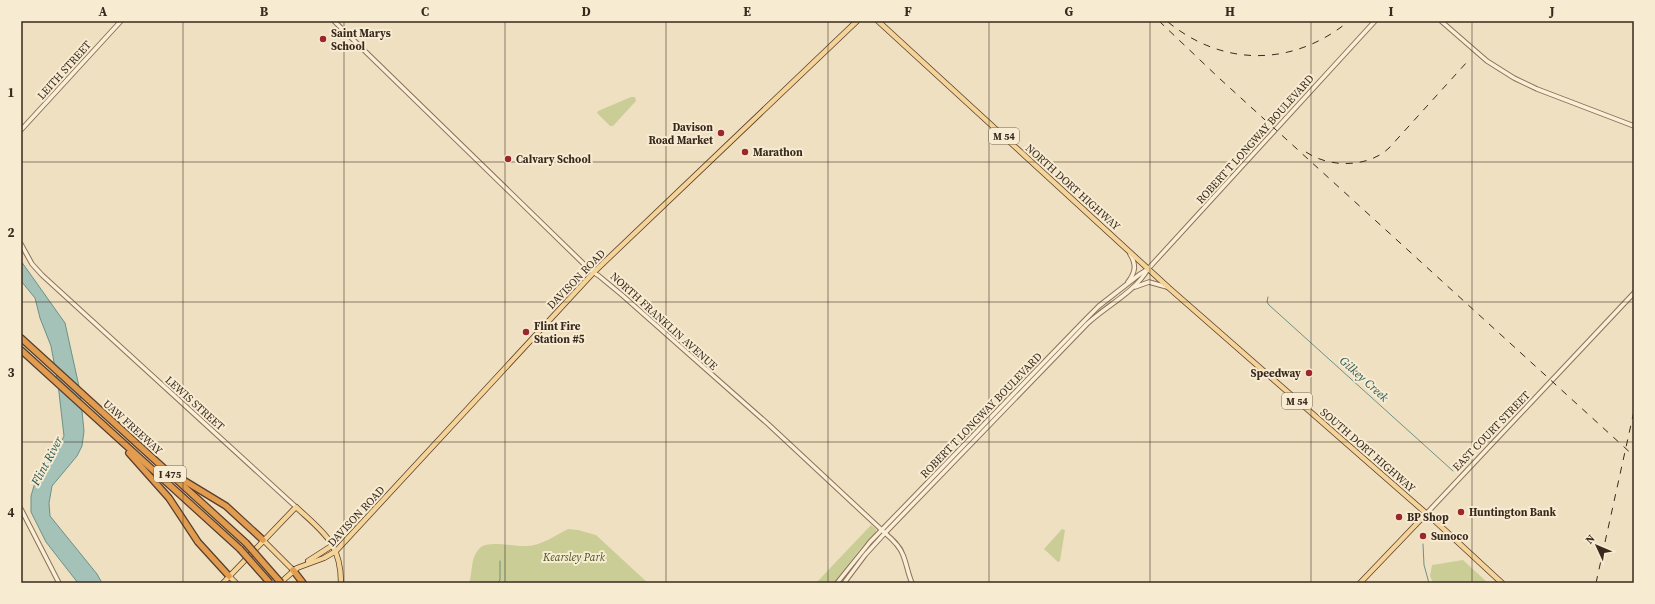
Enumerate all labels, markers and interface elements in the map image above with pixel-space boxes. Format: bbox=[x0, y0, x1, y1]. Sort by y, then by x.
text: A bbox=[99, 3, 108, 20]
text: B bbox=[260, 3, 269, 20]
text: C bbox=[421, 3, 429, 20]
text: D bbox=[581, 3, 591, 20]
text: E bbox=[743, 3, 751, 20]
text: F bbox=[904, 3, 912, 20]
text: G bbox=[1065, 3, 1074, 20]
text: H bbox=[1225, 3, 1235, 20]
text: I bbox=[1388, 3, 1394, 20]
text: J bbox=[1548, 3, 1555, 20]
place label: Saint Marys School bbox=[331, 26, 391, 54]
marker: Saint Marys School bbox=[318, 34, 328, 44]
street label: LEITH STREET bbox=[34, 37, 95, 103]
street label: ROBERT T LONGWAY BOULEVARD bbox=[1193, 71, 1318, 207]
text: 1 bbox=[7, 84, 15, 101]
place label: Davison Road Market bbox=[648, 120, 714, 148]
marker: Davison Road Market bbox=[716, 128, 726, 138]
road number: M 54 bbox=[989, 128, 1019, 144]
street label: NORTH DORT HIGHWAY bbox=[1022, 141, 1123, 234]
place label: Marathon bbox=[753, 145, 803, 160]
marker: Marathon bbox=[740, 147, 750, 157]
place label: Calvary School bbox=[516, 152, 592, 167]
marker: Calvary School bbox=[503, 154, 513, 164]
text: 2 bbox=[7, 224, 15, 241]
street label: DAVISON ROAD bbox=[544, 246, 609, 313]
street label: NORTH FRANKLIN AVENUE bbox=[607, 269, 721, 374]
place label: Flint Fire Station #5 bbox=[534, 319, 585, 347]
marker: Flint Fire Station #5 bbox=[521, 327, 531, 337]
street label: ROBERT T LONGWAY BOULEVARD bbox=[917, 349, 1046, 481]
water label: Gilkey Creek bbox=[1336, 353, 1392, 405]
text: 3 bbox=[7, 364, 15, 381]
place label: Speedway bbox=[1251, 366, 1301, 381]
marker: Speedway bbox=[1304, 368, 1314, 378]
street label: LEWIS STREET bbox=[162, 373, 228, 434]
street label: EAST COURT STREET bbox=[1449, 388, 1534, 475]
road number: M 54 bbox=[1282, 393, 1312, 409]
street label: UAW FREEWAY bbox=[100, 397, 166, 458]
street label: SOUTH DORT HIGHWAY bbox=[1317, 405, 1418, 496]
water label: Flint River bbox=[27, 433, 67, 489]
road number: I 475 bbox=[154, 466, 186, 482]
street label: DAVISON ROAD bbox=[324, 483, 388, 550]
text: 4 bbox=[7, 504, 15, 521]
place label: Huntington Bank bbox=[1469, 505, 1557, 520]
marker: Huntington Bank bbox=[1456, 507, 1466, 517]
place label: BP Shop bbox=[1407, 510, 1449, 525]
marker: BP Shop bbox=[1394, 512, 1404, 522]
north arrow bbox=[1577, 526, 1617, 566]
place label: Sunoco bbox=[1431, 529, 1468, 544]
marker: Sunoco bbox=[1418, 531, 1428, 541]
text: N bbox=[1582, 531, 1598, 547]
park label: Kearsley Park bbox=[542, 550, 606, 565]

